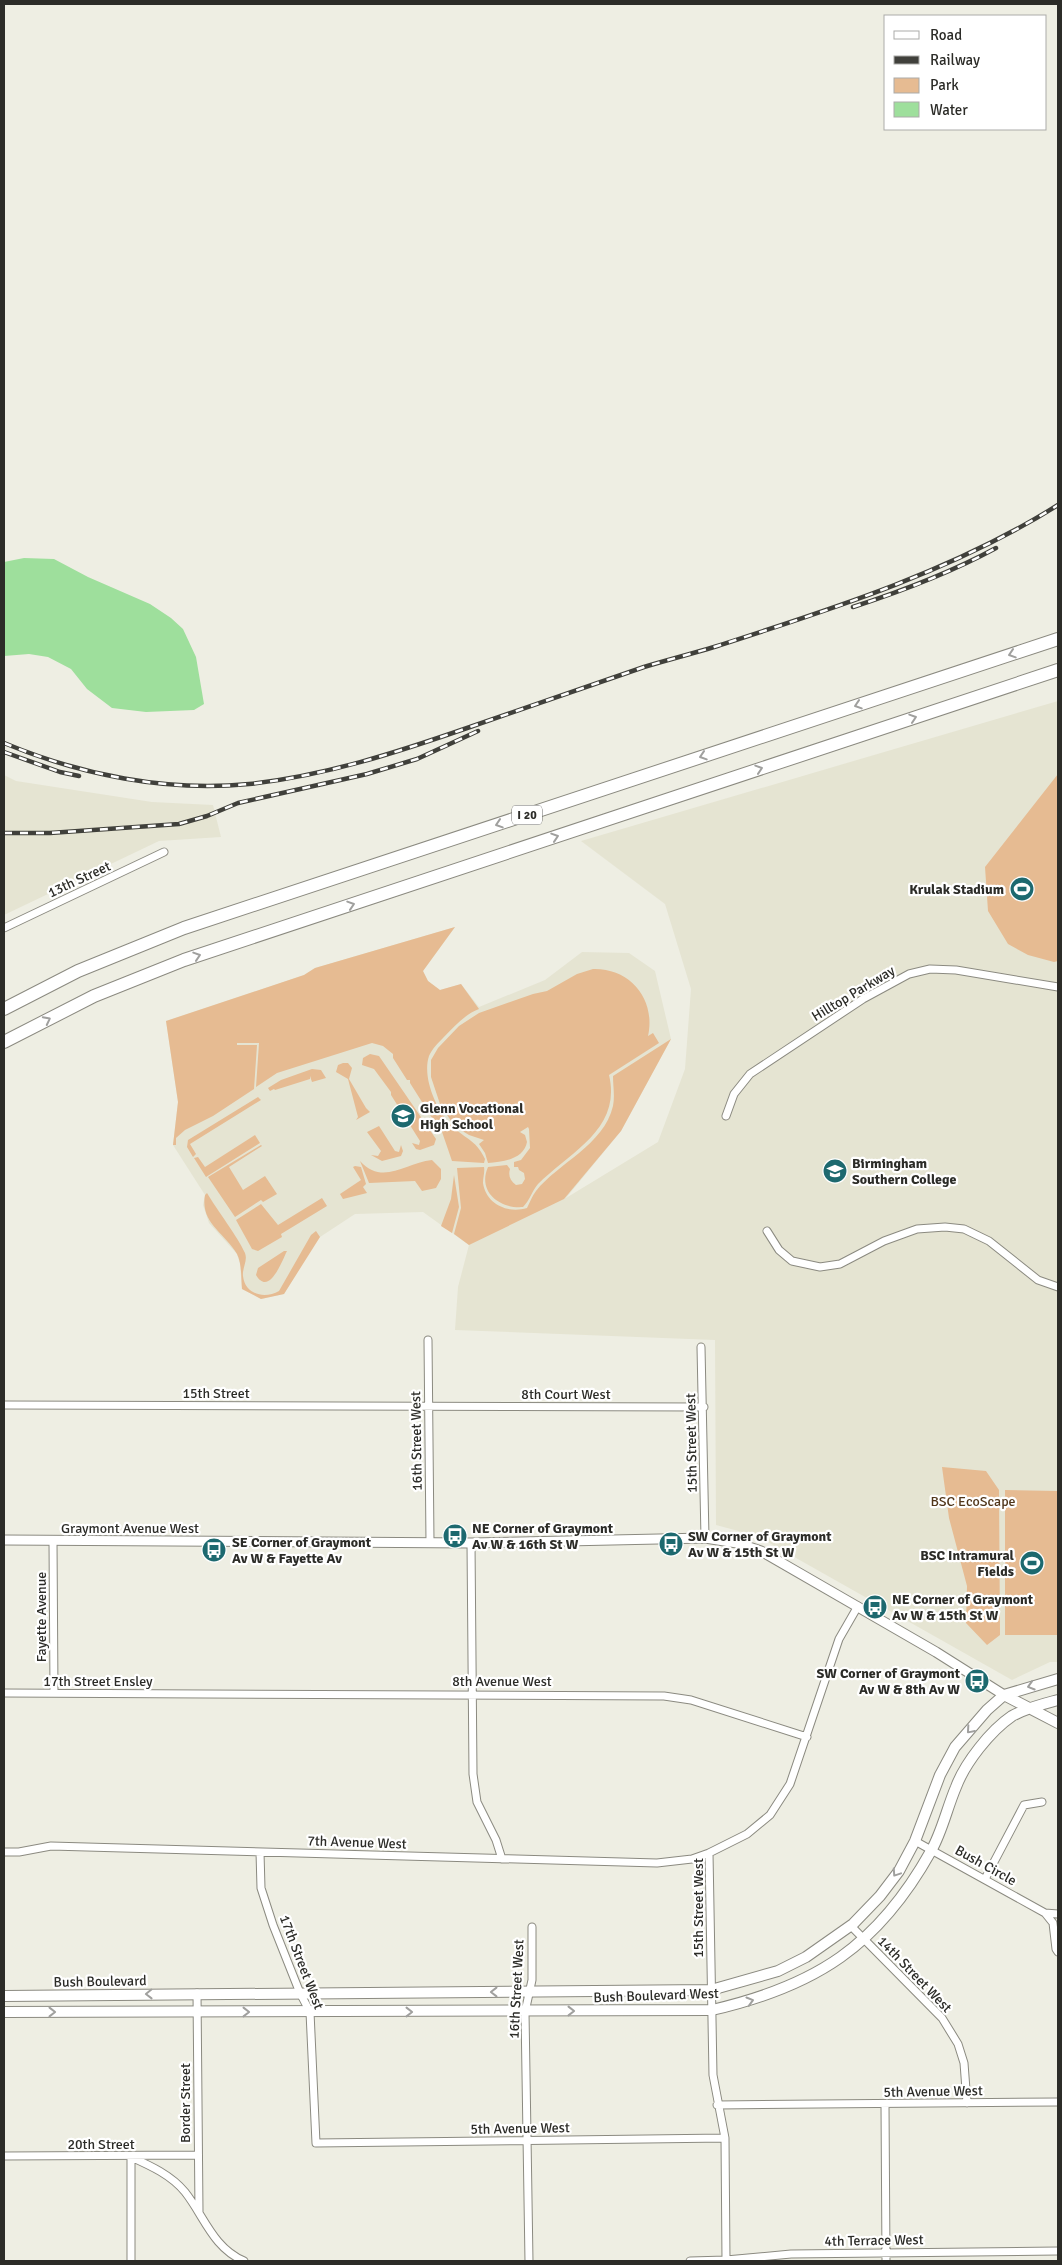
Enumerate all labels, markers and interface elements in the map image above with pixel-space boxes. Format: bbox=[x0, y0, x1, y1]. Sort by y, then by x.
legend bbox=[884, 15, 1047, 130]
text: Road bbox=[930, 26, 962, 44]
text: Railway bbox=[930, 51, 980, 69]
text: Park bbox=[930, 76, 959, 94]
text: Water bbox=[930, 101, 968, 119]
one-way arrow bbox=[1008, 649, 1017, 659]
one-way arrow bbox=[854, 700, 862, 710]
one-way arrow bbox=[909, 714, 917, 724]
one-way arrow bbox=[700, 751, 708, 761]
one-way arrow bbox=[754, 765, 763, 775]
road number: I 20 bbox=[512, 806, 542, 824]
one-way arrow bbox=[496, 818, 504, 828]
one-way arrow bbox=[550, 833, 559, 843]
street label: 13th Street bbox=[45, 858, 113, 901]
sports icon: Krulak Stadium bbox=[1009, 876, 1035, 902]
place label: Krulak Stadium bbox=[909, 881, 1004, 898]
one-way arrow bbox=[346, 901, 355, 911]
one-way arrow bbox=[192, 952, 200, 962]
street label: Hilltop Parkway bbox=[809, 962, 898, 1025]
one-way arrow bbox=[42, 1015, 51, 1026]
place label: Glenn Vocational High School bbox=[420, 1100, 524, 1133]
school or university icon: Glenn Vocational High School bbox=[390, 1103, 416, 1129]
place label: Birmingham Southern College bbox=[852, 1155, 957, 1188]
school or university icon: Birmingham Southern College bbox=[822, 1158, 848, 1184]
street label: 15th Street bbox=[182, 1385, 250, 1402]
street label: 8th Court West bbox=[521, 1386, 611, 1403]
street label: 16th Street West bbox=[407, 1391, 426, 1491]
street label: 15th Street West bbox=[682, 1393, 701, 1493]
park label: BSC EcoScape bbox=[930, 1493, 1016, 1510]
street label: Graymont Avenue West bbox=[61, 1520, 199, 1537]
place label: NE Corner of Graymont Av W & 16th St W bbox=[472, 1520, 614, 1553]
bus stop icon: NE Corner of Graymont Av W & 16th St W bbox=[442, 1523, 468, 1549]
place label: SW Corner of Graymont Av W & 15th St W bbox=[688, 1528, 832, 1561]
bus stop icon: SW Corner of Graymont Av W & 15th St W bbox=[658, 1531, 684, 1557]
place label: SE Corner of Graymont Av W & Fayette Av bbox=[232, 1534, 372, 1567]
bus stop icon: SE Corner of Graymont Av W & Fayette Av bbox=[201, 1537, 227, 1563]
place label: BSC Intramural Fields bbox=[920, 1547, 1015, 1580]
sports icon: BSC Intramural Fields bbox=[1019, 1550, 1045, 1576]
street label: Fayette Avenue bbox=[33, 1572, 50, 1662]
place label: NE Corner of Graymont Av W & 15th St W bbox=[892, 1591, 1034, 1624]
bus stop icon: NE Corner of Graymont Av W & 15th St W bbox=[862, 1594, 888, 1620]
place label: SW Corner of Graymont Av W & 8th Av W bbox=[817, 1665, 961, 1698]
bus stop icon: SW Corner of Graymont Av W & 8th Av W bbox=[964, 1668, 990, 1694]
street label: 17th Street Ensley bbox=[43, 1673, 153, 1690]
street label: 8th Avenue West bbox=[452, 1673, 552, 1690]
one-way arrow bbox=[1027, 1680, 1035, 1690]
one-way arrow bbox=[967, 1724, 976, 1733]
street label: 7th Avenue West bbox=[307, 1832, 407, 1853]
street label: Bush Circle bbox=[952, 1842, 1019, 1889]
street label: 15th Street West bbox=[690, 1858, 707, 1958]
one-way arrow bbox=[893, 1868, 902, 1877]
street label: 17th Street West bbox=[276, 1913, 327, 2012]
street label: 14th Street West bbox=[874, 1933, 955, 2016]
street label: 16th Street West bbox=[505, 1939, 528, 2039]
street label: Bush Boulevard bbox=[53, 1972, 147, 1991]
street label: Bush Boulevard West bbox=[593, 1985, 719, 2006]
one-way arrow bbox=[490, 1987, 498, 1997]
one-way arrow bbox=[144, 1989, 152, 1999]
one-way arrow bbox=[745, 1997, 754, 2007]
one-way arrow bbox=[568, 2006, 575, 2016]
one-way arrow bbox=[49, 2007, 57, 2017]
one-way arrow bbox=[242, 2007, 250, 2017]
one-way arrow bbox=[405, 2007, 413, 2017]
street label: Border Street bbox=[177, 2063, 194, 2143]
street label: 5th Avenue West bbox=[883, 2082, 983, 2101]
street label: 5th Avenue West bbox=[470, 2119, 570, 2138]
street label: 20th Street bbox=[67, 2136, 135, 2153]
street label: 4th Terrace West bbox=[824, 2231, 924, 2250]

